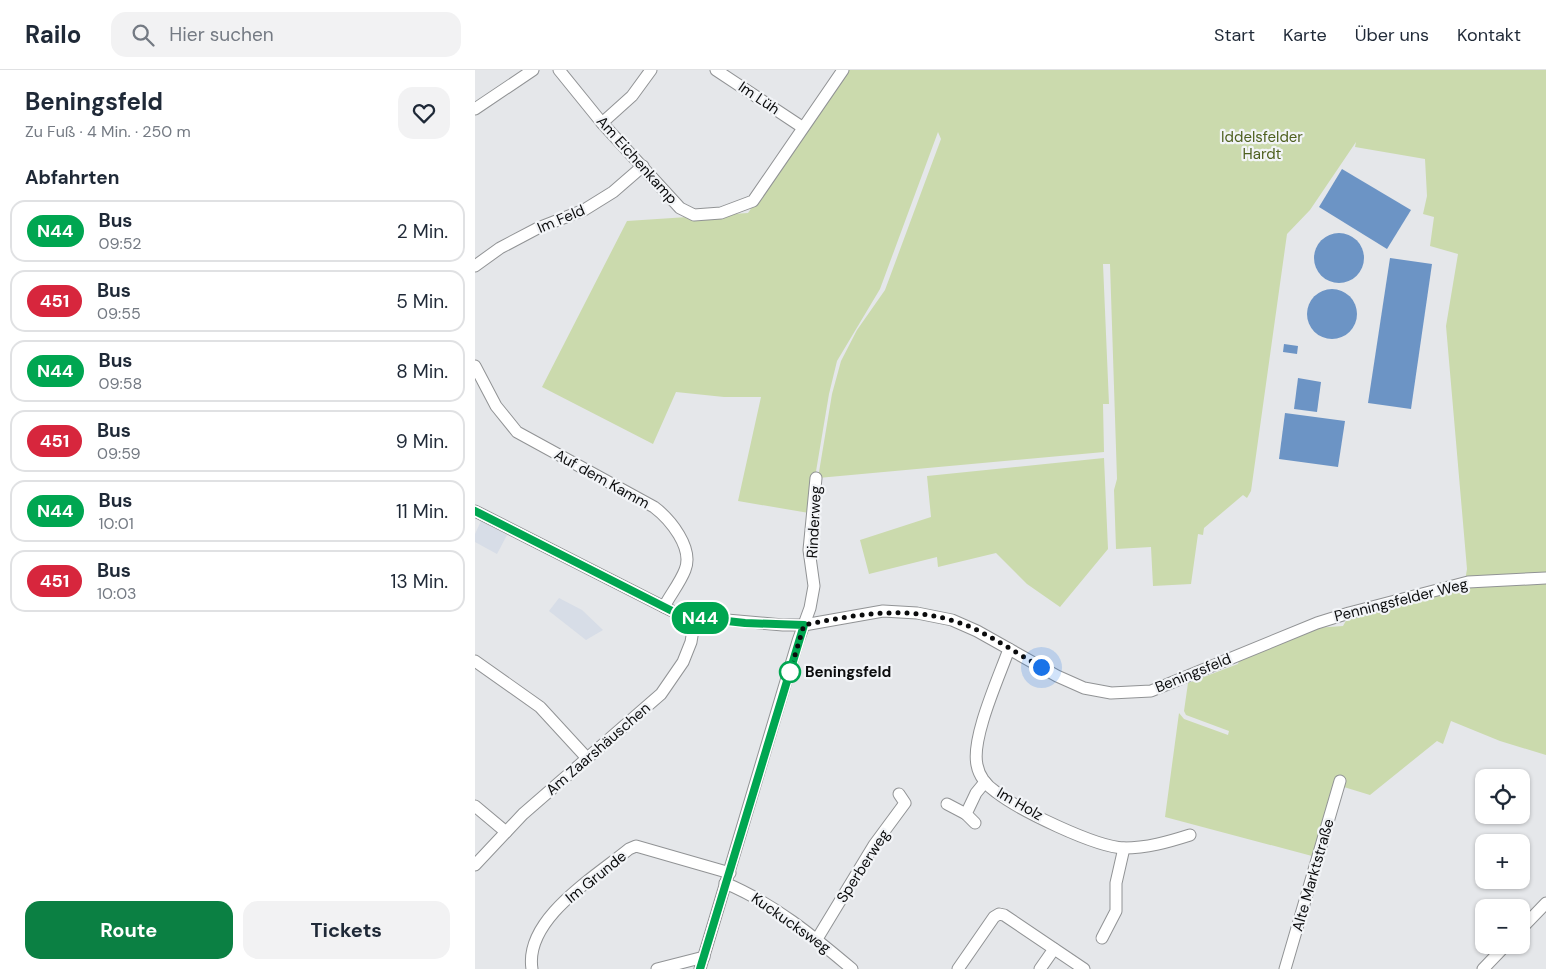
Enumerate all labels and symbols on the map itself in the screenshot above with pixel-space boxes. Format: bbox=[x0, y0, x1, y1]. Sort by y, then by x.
street label: Im Lüh bbox=[734, 77, 784, 119]
street label: Am Eichenkamp bbox=[592, 112, 682, 208]
park label: Iddelsfelder Hardt bbox=[1221, 127, 1303, 164]
street label: Im Feld bbox=[534, 200, 588, 238]
street label: Auf dem Kamm bbox=[551, 445, 653, 513]
street label: Rinderweg bbox=[802, 485, 826, 559]
street label: Penningsfelder Weg bbox=[1332, 574, 1470, 626]
line badge: N44 bbox=[671, 602, 729, 634]
street label: Beningsfeld bbox=[1152, 649, 1234, 697]
your location bbox=[1029, 655, 1054, 680]
marker: Beningsfeld bbox=[779, 661, 801, 683]
place label: Beningsfeld bbox=[805, 662, 891, 682]
street label: Am Zaarshäuschen bbox=[542, 698, 654, 800]
street label: Im Holz bbox=[993, 783, 1047, 825]
street label: Alte Marktstraße bbox=[1287, 816, 1339, 934]
street label: Sperberweg bbox=[832, 825, 894, 907]
street label: Im Grunde bbox=[561, 846, 631, 908]
street label: Kuckucksweg bbox=[747, 888, 835, 958]

